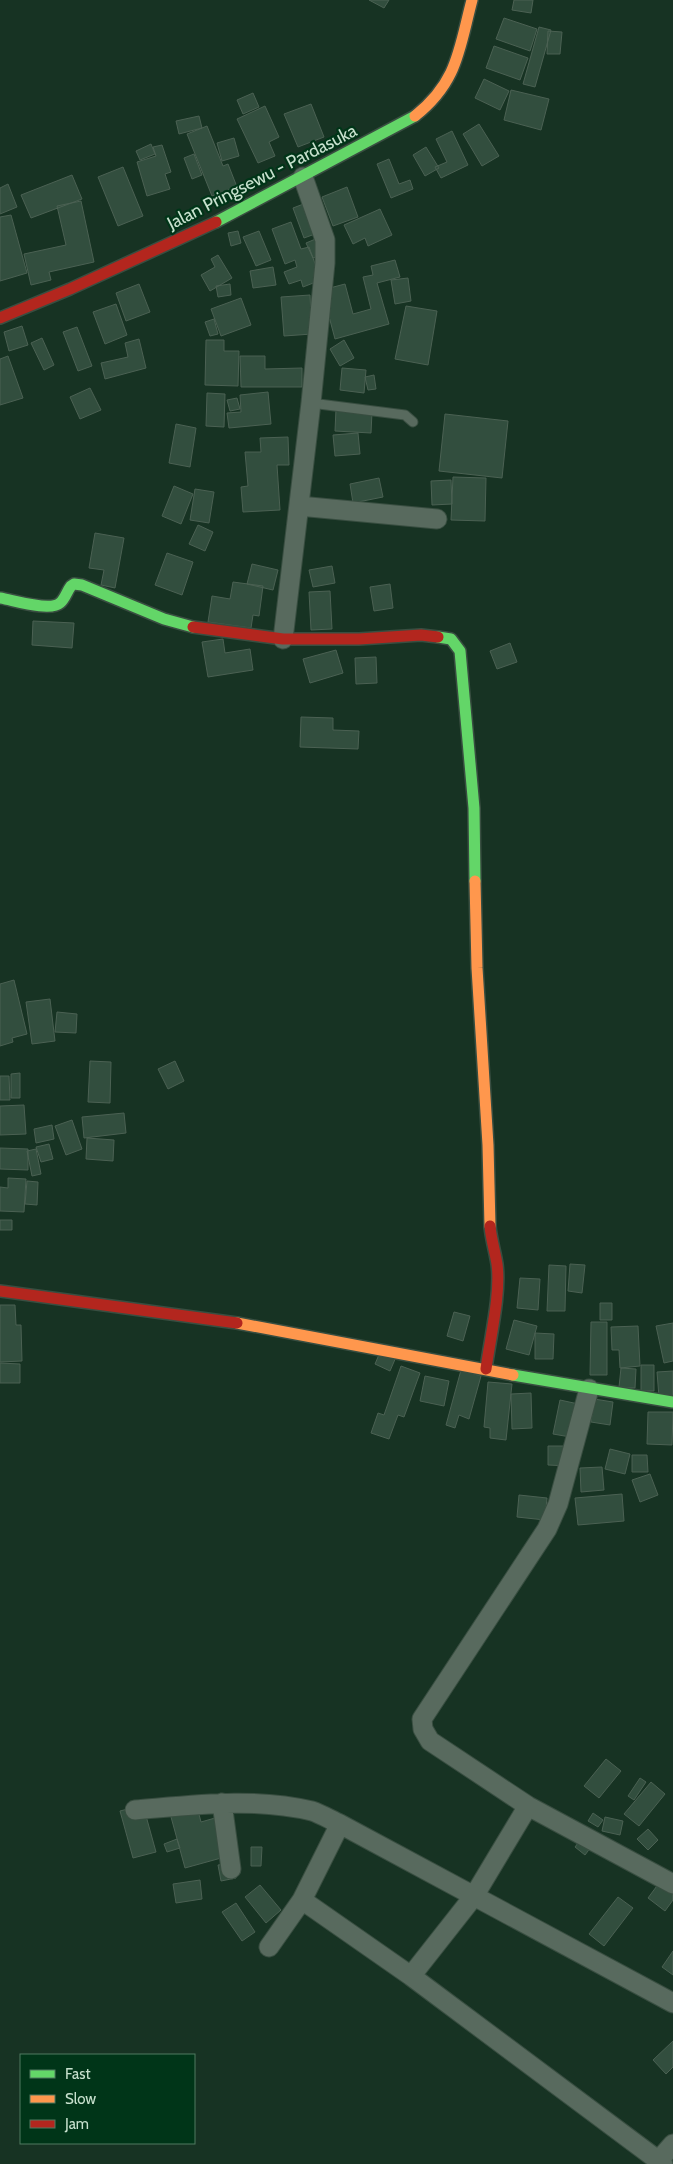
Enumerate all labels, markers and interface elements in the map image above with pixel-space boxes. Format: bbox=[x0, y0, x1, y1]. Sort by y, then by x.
street label: Jalan Pringsewu - Pardasuka bbox=[163, 119, 361, 235]
legend bbox=[20, 2054, 195, 2144]
text: Fast bbox=[65, 2065, 90, 2083]
text: Slow bbox=[65, 2090, 96, 2108]
text: Jam bbox=[64, 2115, 89, 2133]

